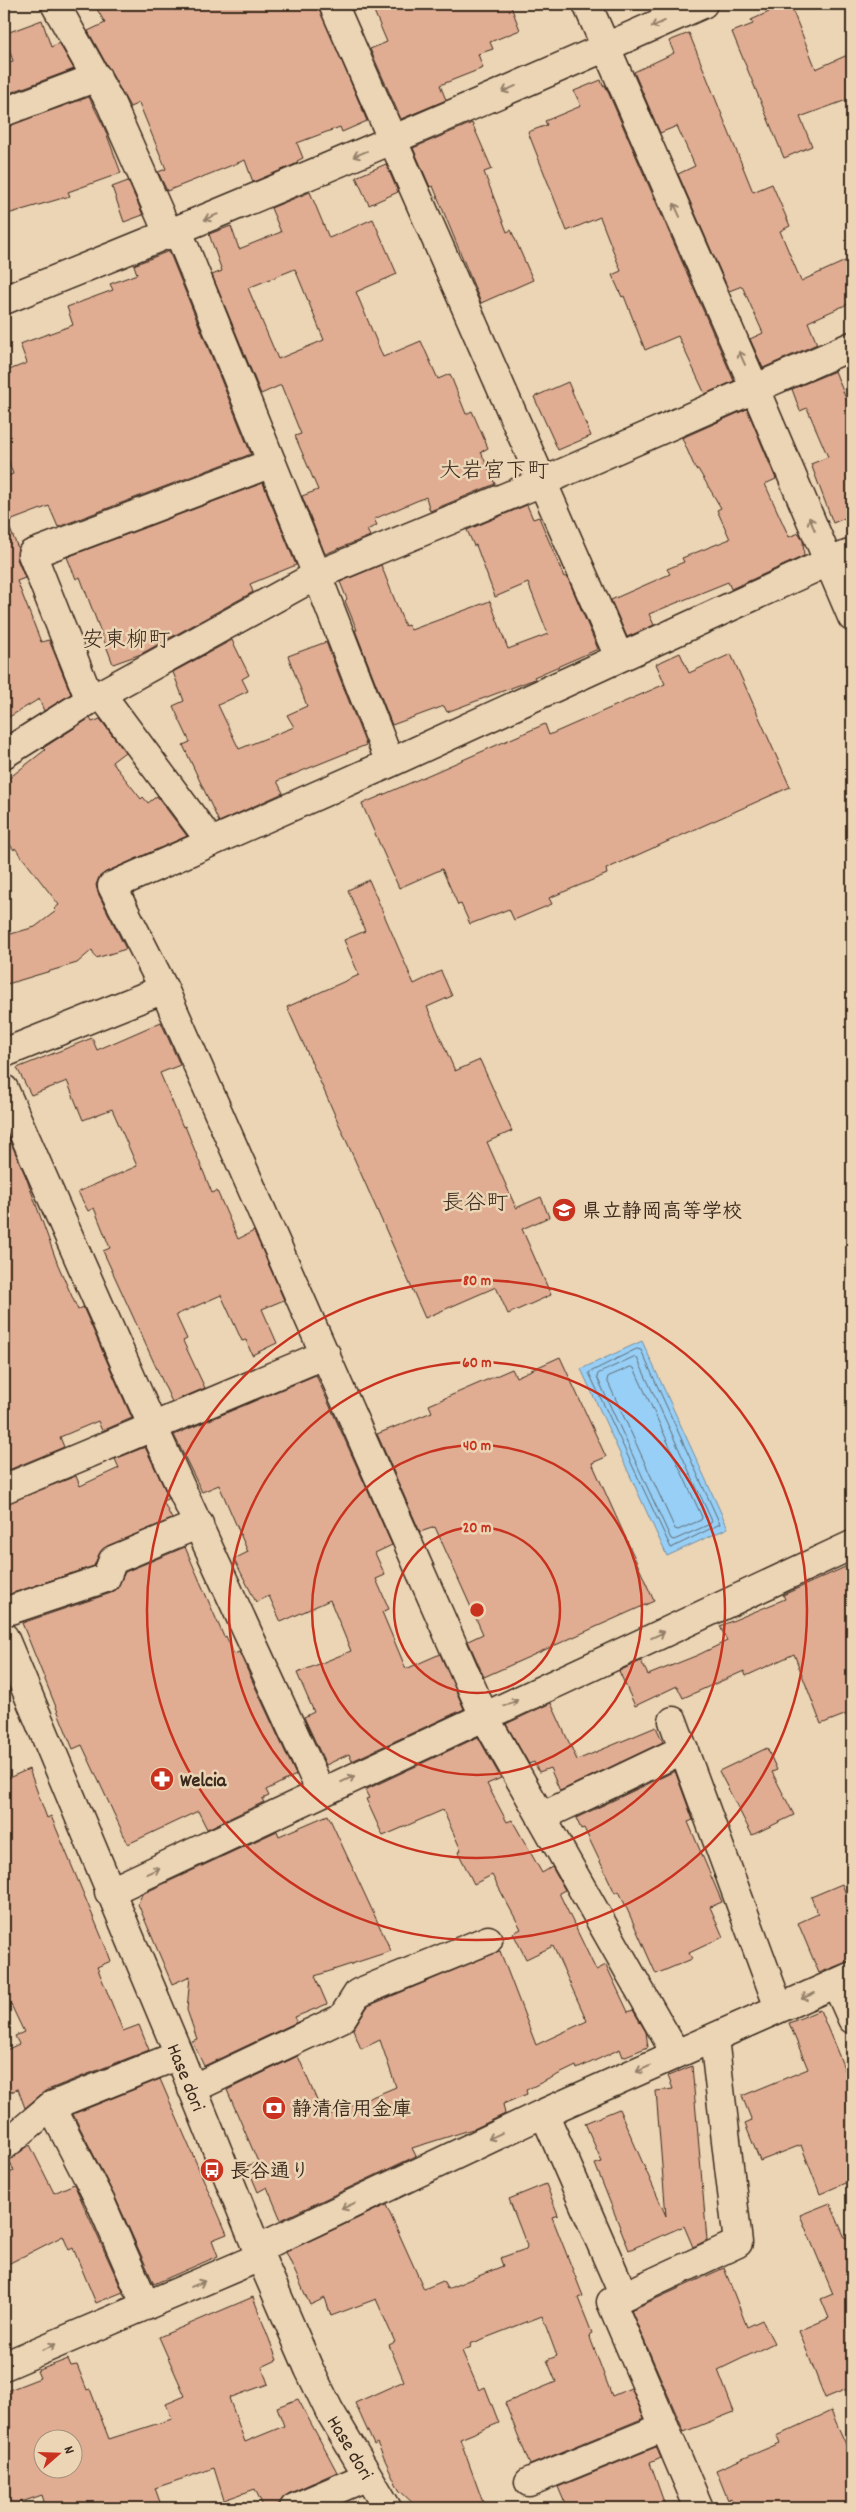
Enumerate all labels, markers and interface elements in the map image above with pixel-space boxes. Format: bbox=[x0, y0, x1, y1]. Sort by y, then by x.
one-way arrow bbox=[651, 19, 666, 29]
one-way arrow bbox=[502, 85, 517, 95]
one-way arrow bbox=[353, 149, 368, 159]
one-way arrow bbox=[671, 203, 681, 218]
one-way arrow bbox=[204, 213, 219, 222]
one-way arrow bbox=[737, 351, 746, 366]
district label: 大岩宮下町 bbox=[439, 457, 549, 488]
one-way arrow bbox=[807, 517, 817, 532]
district label: 安東柳町 bbox=[82, 626, 170, 657]
district label: 長谷町 bbox=[442, 1189, 508, 1220]
school or university icon: 県立静岡高等学校 bbox=[551, 1197, 577, 1223]
place label: 県立静岡高等学校 bbox=[582, 1199, 742, 1227]
text: 80 m bbox=[463, 1271, 491, 1293]
text: 60 m bbox=[462, 1353, 492, 1375]
text: 40 m bbox=[463, 1436, 491, 1458]
text: 20 m bbox=[463, 1518, 491, 1540]
centre of rings bbox=[468, 1601, 486, 1619]
one-way arrow bbox=[650, 1630, 665, 1640]
one-way arrow bbox=[503, 1698, 518, 1708]
pharmacy icon: Welcia bbox=[149, 1766, 175, 1792]
place label: Welcia bbox=[180, 1768, 227, 1796]
one-way arrow bbox=[340, 1774, 355, 1784]
one-way arrow bbox=[145, 1866, 160, 1875]
one-way arrow bbox=[801, 1991, 816, 2001]
street label: Hase dori bbox=[158, 2040, 211, 2116]
one-way arrow bbox=[636, 2064, 651, 2074]
bank icon: 静清信用金庫 bbox=[261, 2095, 287, 2121]
place label: 静清信用金庫 bbox=[292, 2097, 412, 2125]
one-way arrow bbox=[488, 2132, 503, 2141]
bus stop icon: 長谷通り bbox=[199, 2157, 225, 2183]
place label: 長谷通り bbox=[230, 2159, 310, 2187]
one-way arrow bbox=[341, 2201, 356, 2211]
one-way arrow bbox=[190, 2279, 205, 2288]
one-way arrow bbox=[41, 2342, 56, 2352]
street label: Hase dori bbox=[318, 2411, 379, 2486]
north arrow bbox=[32, 2430, 82, 2480]
text: N bbox=[58, 2444, 79, 2457]

